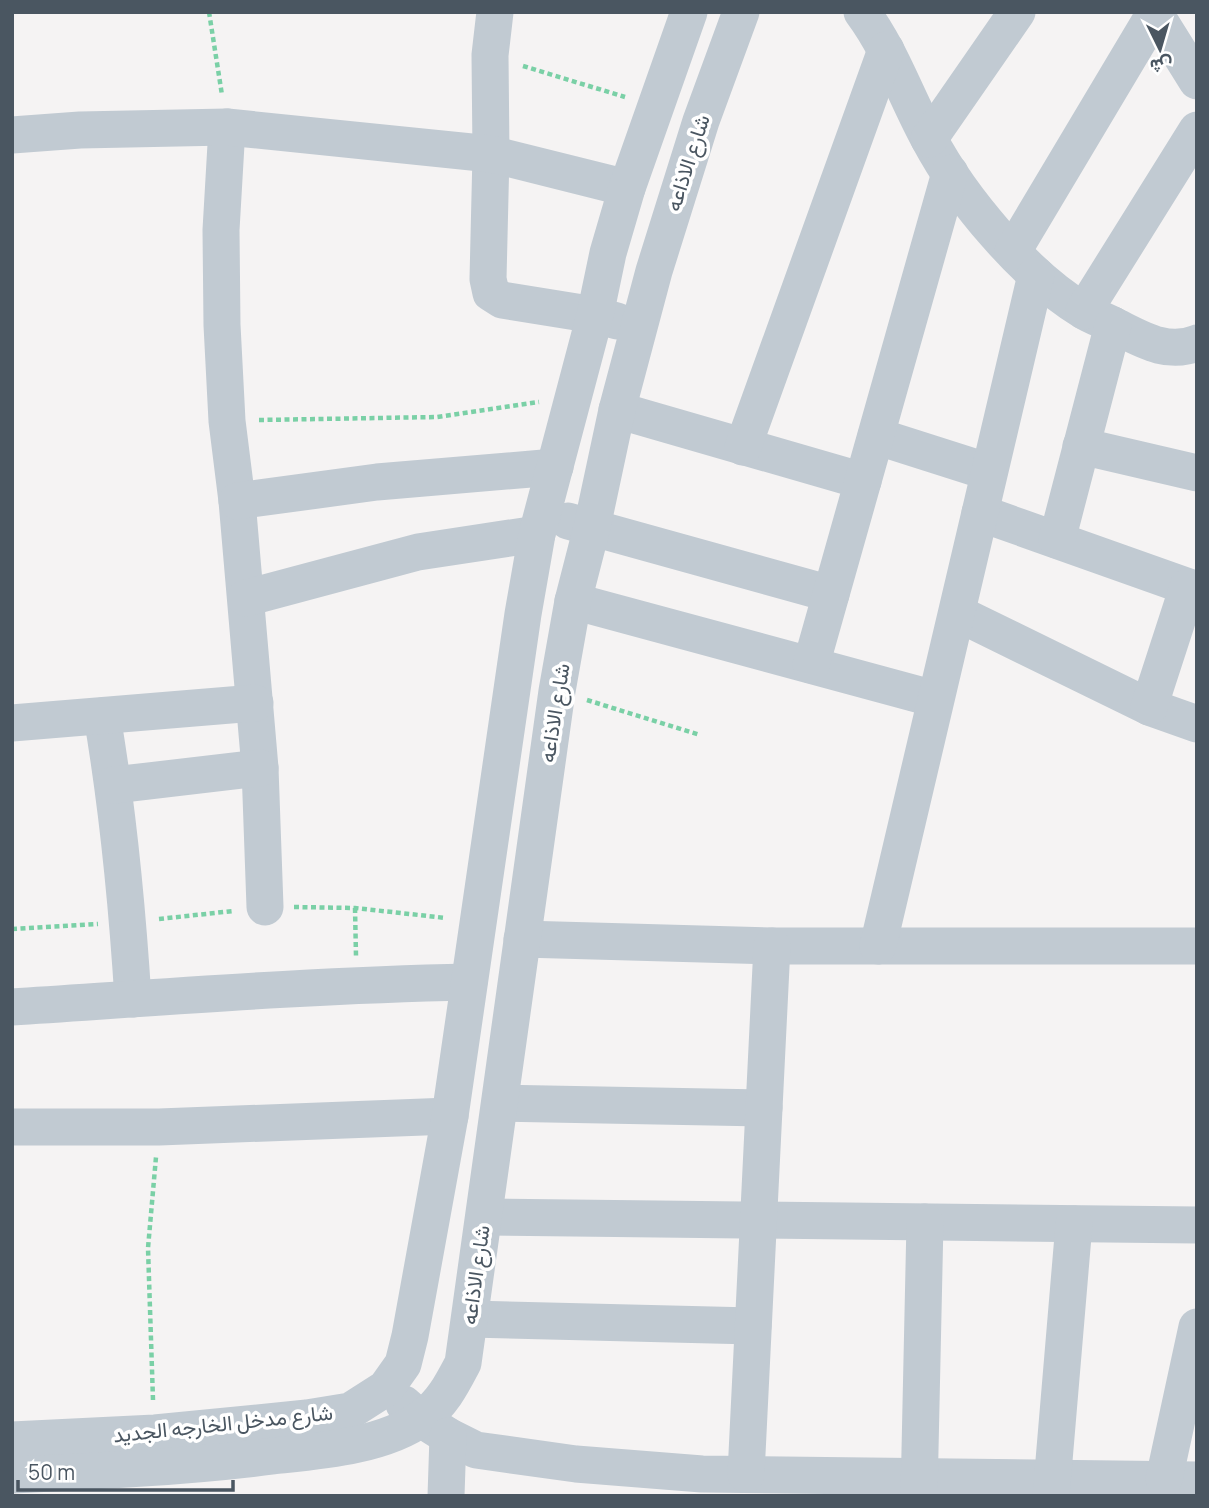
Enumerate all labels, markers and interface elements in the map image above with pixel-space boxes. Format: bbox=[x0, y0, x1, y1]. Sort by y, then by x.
north arrow bbox=[1125, 14, 1195, 84]
text: ش bbox=[1149, 52, 1174, 80]
street label: شارع الاذاعه bbox=[658, 111, 717, 215]
street label: شارع الاذاعه bbox=[532, 661, 577, 765]
street label: شارع الاذاعه bbox=[454, 1223, 497, 1326]
street label: شارع مدخل الخارجه الجديد bbox=[112, 1398, 334, 1449]
scale bar bbox=[18, 1448, 233, 1492]
text: 50 m bbox=[28, 1458, 75, 1486]

